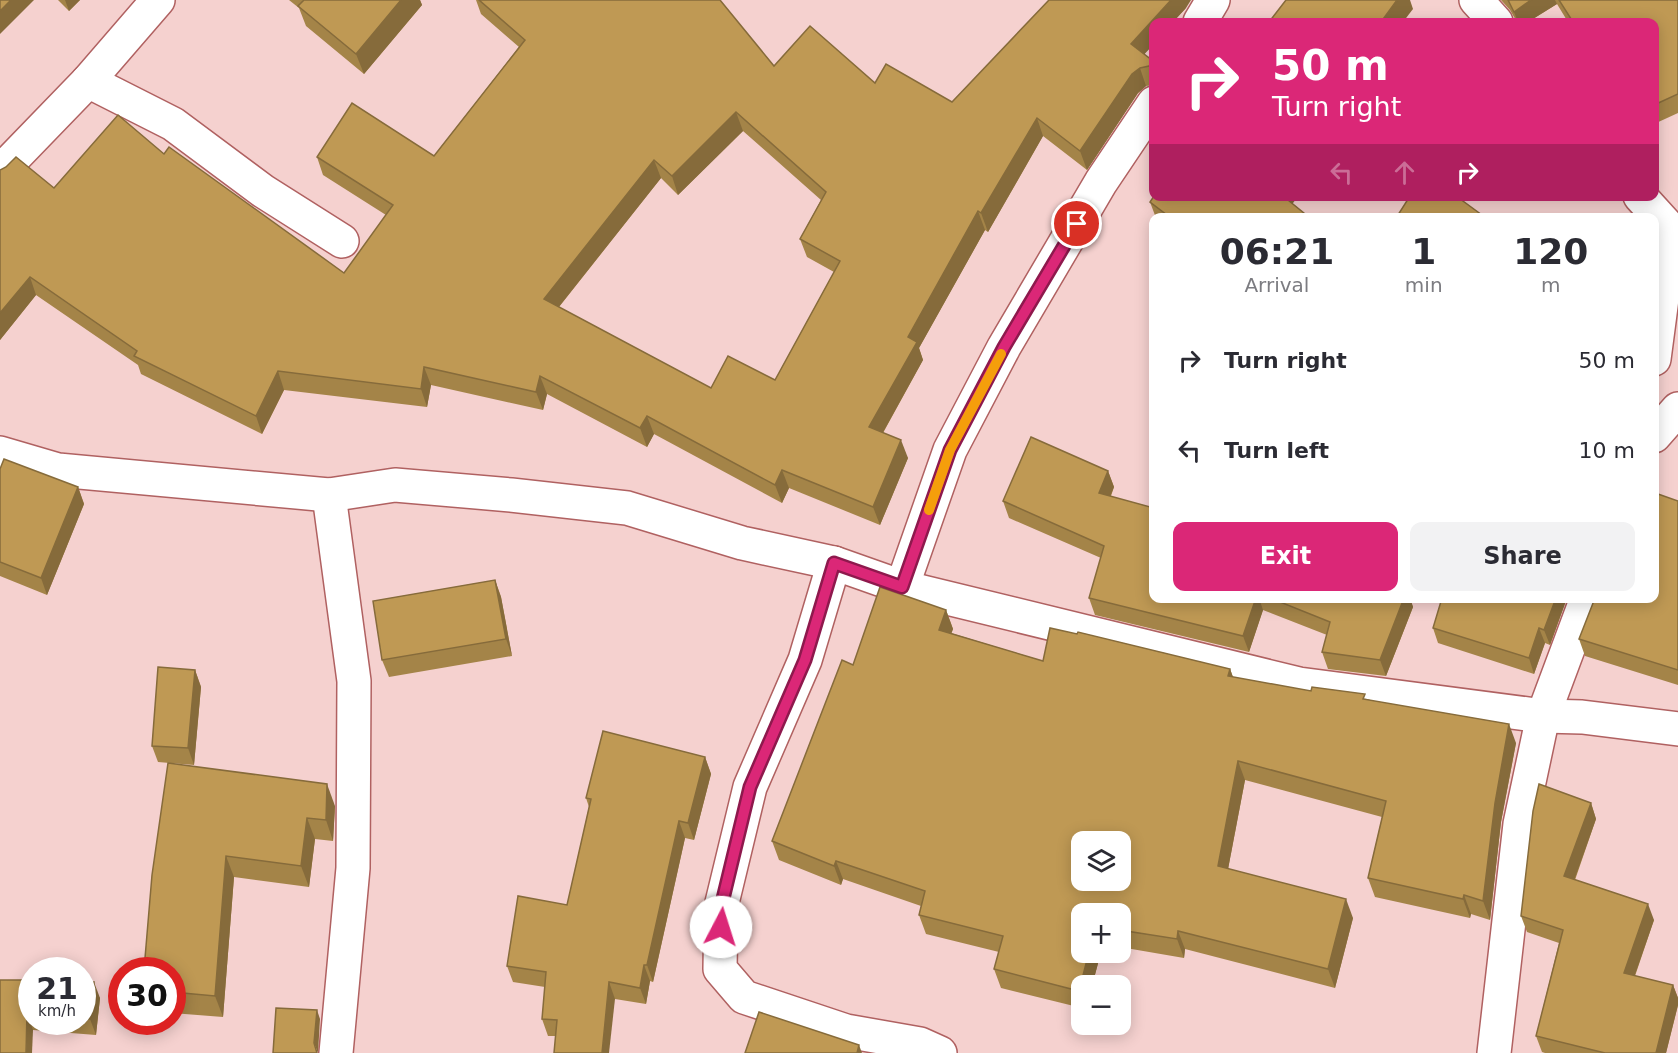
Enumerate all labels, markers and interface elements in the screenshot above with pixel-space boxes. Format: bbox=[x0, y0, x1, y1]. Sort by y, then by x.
text: 50 m bbox=[1272, 41, 1389, 90]
icon: right bbox=[1173, 42, 1251, 120]
text: Turn right bbox=[1272, 91, 1401, 122]
icon: left bbox=[1325, 156, 1358, 189]
icon: ahead bbox=[1388, 156, 1421, 189]
icon: right bbox=[1451, 156, 1484, 189]
pin bbox=[1051, 198, 1102, 249]
icon: arrive bbox=[1060, 207, 1093, 240]
text: 06:21 bbox=[1220, 231, 1334, 272]
text: 1 bbox=[1411, 231, 1436, 272]
text: 120 bbox=[1513, 231, 1588, 272]
text: Arrival bbox=[1244, 273, 1309, 297]
text: min bbox=[1405, 273, 1443, 297]
text: m bbox=[1541, 273, 1561, 297]
icon: right bbox=[1173, 344, 1206, 377]
text: Turn right bbox=[1224, 348, 1347, 373]
text: 50 m bbox=[1579, 348, 1635, 373]
icon: left bbox=[1173, 434, 1206, 467]
text: Turn left bbox=[1224, 438, 1329, 463]
text: 10 m bbox=[1579, 438, 1635, 463]
button: Exit bbox=[1173, 522, 1398, 591]
button: Share bbox=[1410, 522, 1635, 591]
map controls bbox=[1071, 831, 1131, 1035]
button: layers bbox=[1071, 831, 1131, 891]
position arrow bbox=[689, 895, 753, 959]
button: + bbox=[1071, 903, 1131, 963]
speed limit sign: 30 bbox=[108, 957, 186, 1035]
text: 21 bbox=[36, 971, 78, 1006]
button: − bbox=[1071, 975, 1131, 1035]
text: km/h bbox=[38, 1002, 76, 1020]

